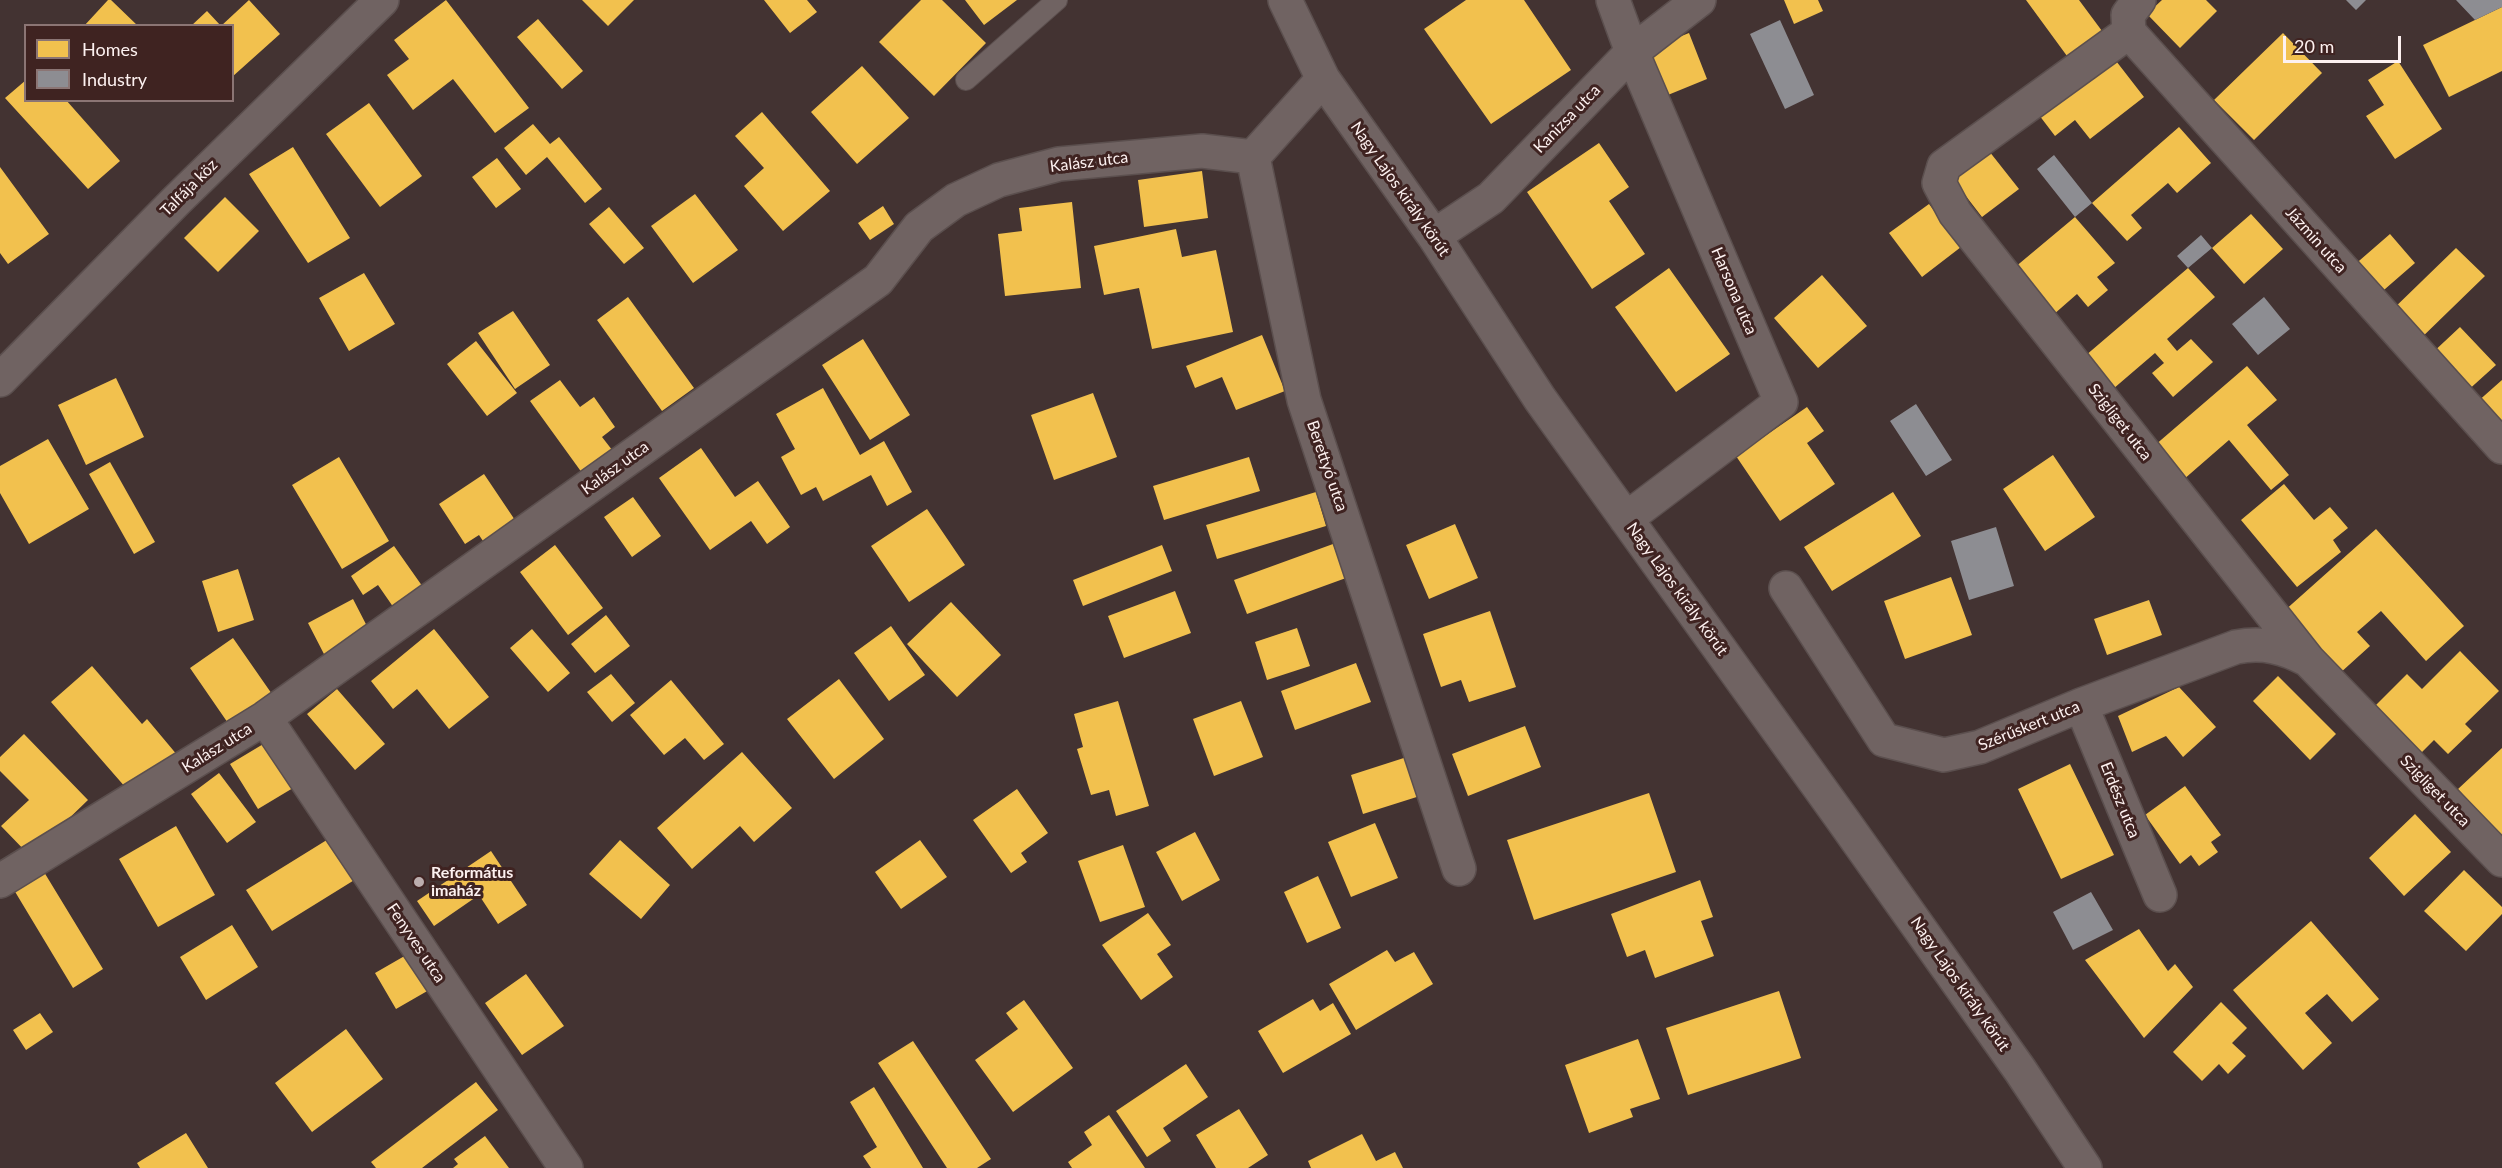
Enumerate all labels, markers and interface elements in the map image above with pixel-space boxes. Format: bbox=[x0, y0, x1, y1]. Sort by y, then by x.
legend bbox=[24, 24, 234, 102]
scale bar bbox=[2286, 24, 2404, 62]
text: 20 m bbox=[2294, 35, 2334, 57]
text: Homes bbox=[82, 38, 138, 60]
text: Industry bbox=[82, 68, 147, 90]
street label: Kanizsa utca bbox=[1530, 81, 1604, 157]
street label: Nagy Lajos király körút bbox=[1346, 118, 1454, 260]
street label: Kalász utca bbox=[1049, 148, 1129, 176]
street label: Talfája köz bbox=[157, 156, 221, 220]
street label: Jázmin utca bbox=[2281, 203, 2351, 277]
street label: Harsona utca bbox=[1707, 244, 1761, 338]
street label: Szigliget utca bbox=[2084, 380, 2156, 464]
street label: Berettyó utca bbox=[1302, 418, 1352, 514]
street label: Kalász utca bbox=[578, 437, 652, 499]
street label: Nagy Lajos király körút bbox=[1622, 519, 1732, 659]
street label: Szérűskert utca bbox=[1976, 697, 2082, 755]
street label: Kalász utca bbox=[179, 719, 255, 777]
street label: Szigliget utca bbox=[2396, 751, 2474, 831]
street label: Erdész utca bbox=[2096, 759, 2144, 841]
place label: Református imaház bbox=[431, 863, 513, 901]
marker: Református imaház bbox=[412, 875, 426, 889]
street label: Fenyves utca bbox=[382, 900, 450, 986]
street label: Nagy Lajos király körút bbox=[1906, 913, 2014, 1055]

